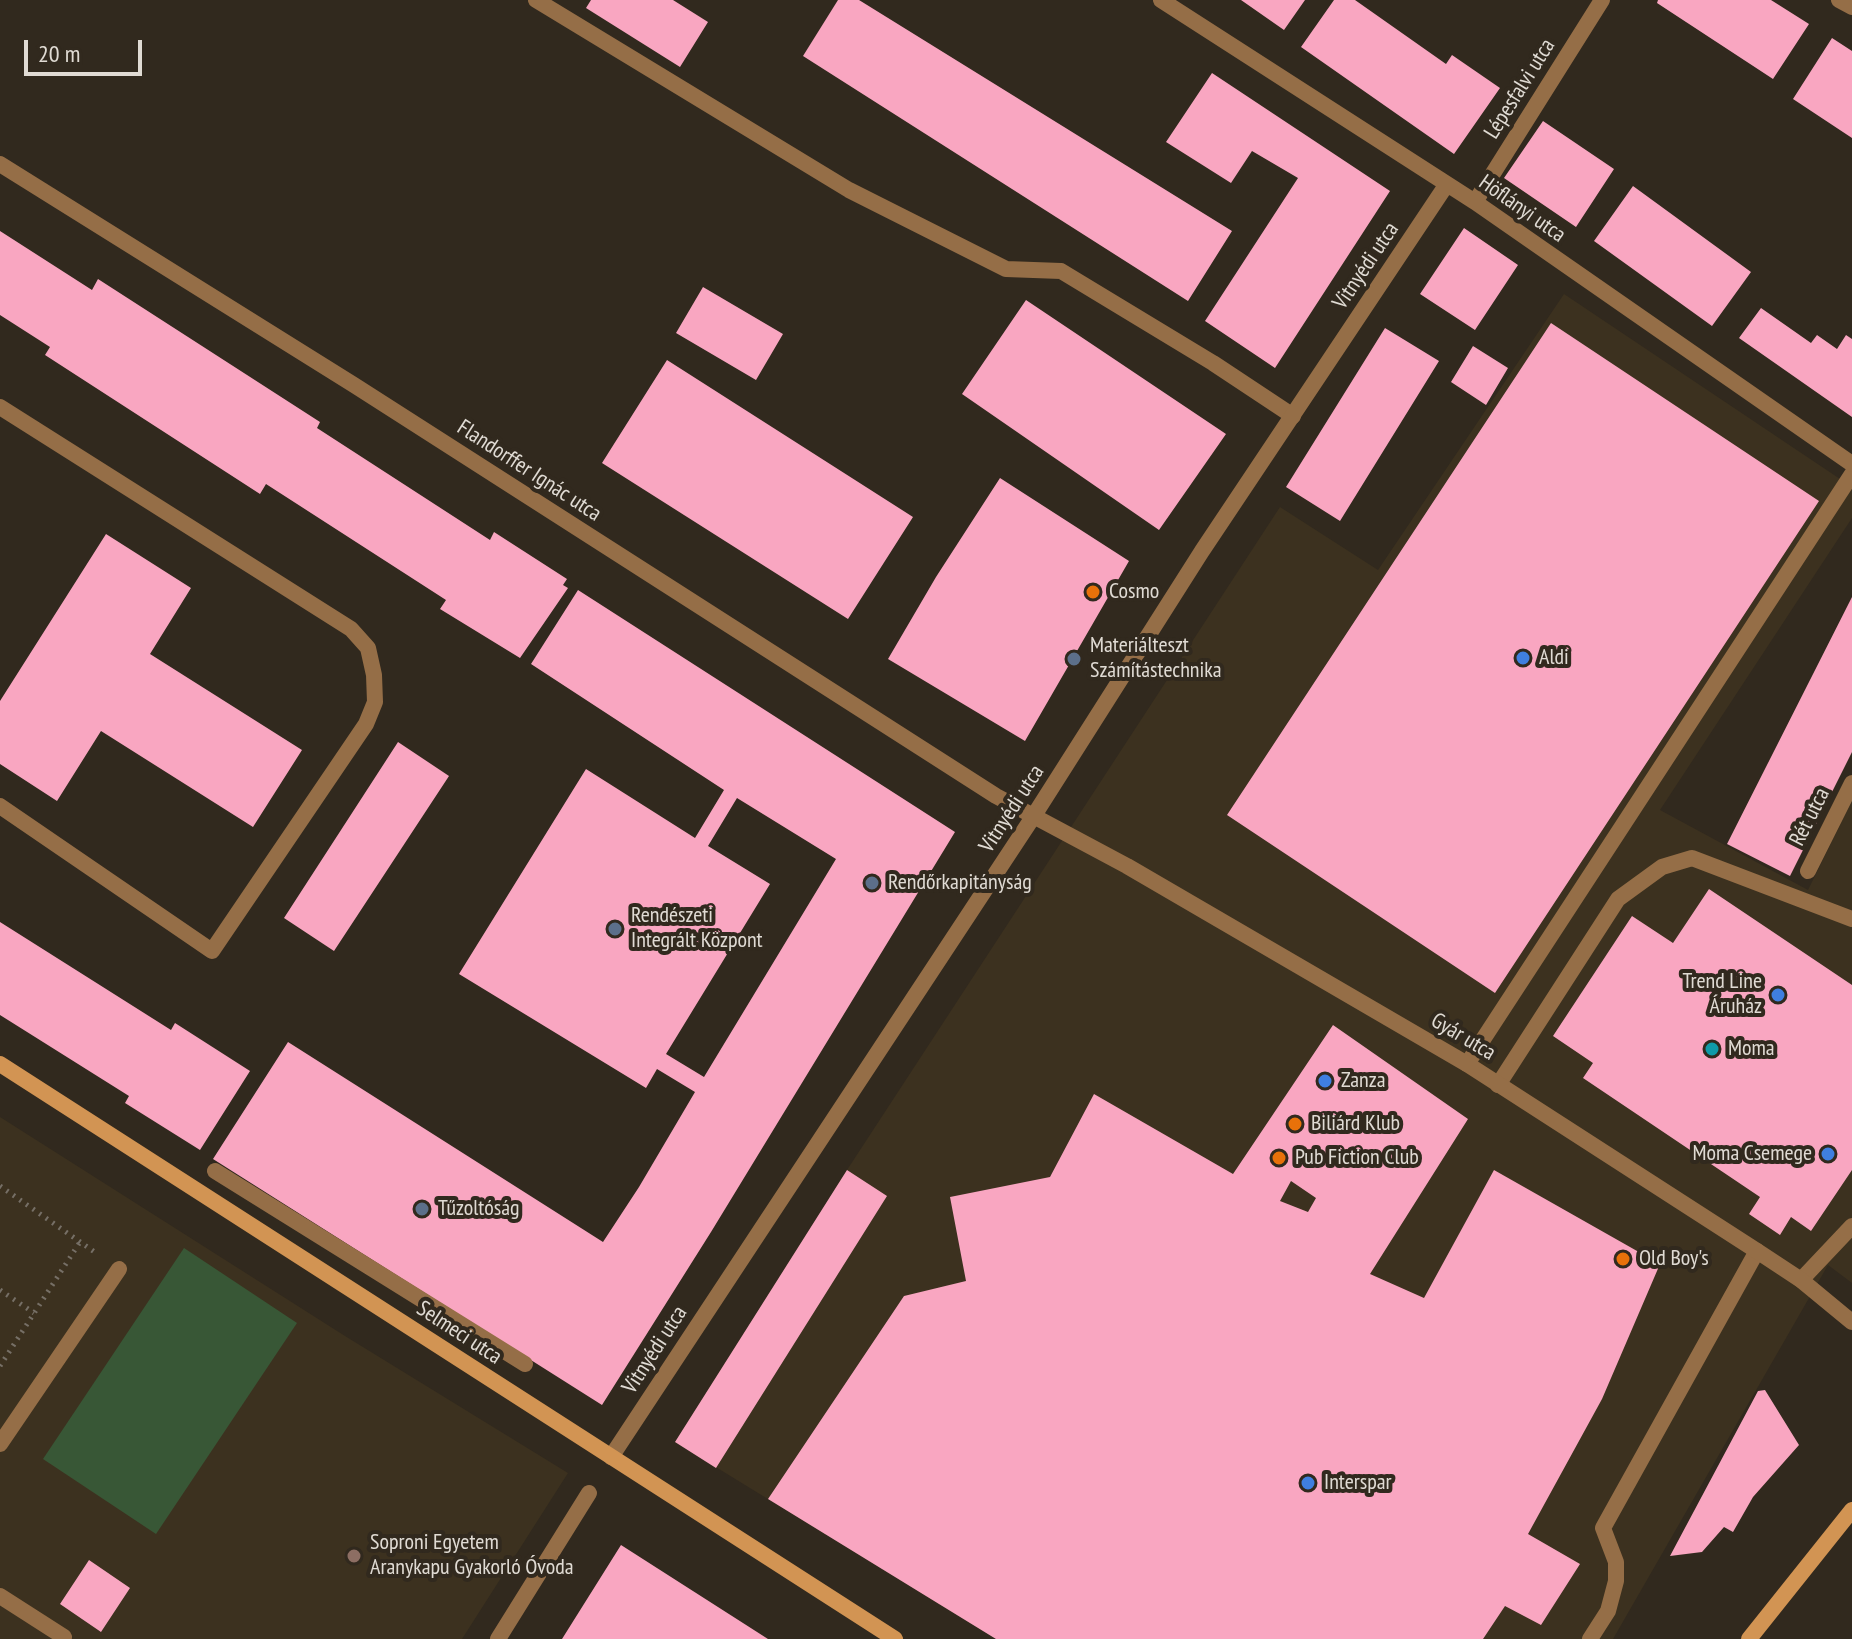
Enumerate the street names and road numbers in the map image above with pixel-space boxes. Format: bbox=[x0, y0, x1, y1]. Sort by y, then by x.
street label: Lépesfalvi utca bbox=[1479, 34, 1561, 144]
street label: Höflányi utca bbox=[1474, 170, 1570, 248]
street label: Vitnyédi utca bbox=[1327, 218, 1405, 314]
street label: Flandorffer Ignác utca bbox=[452, 415, 606, 527]
street label: Vitnyédi utca bbox=[974, 760, 1050, 858]
street label: Rét utca bbox=[1784, 784, 1836, 850]
street label: Gyár utca bbox=[1426, 1007, 1500, 1067]
street label: Selmeci utca bbox=[411, 1296, 507, 1370]
street label: Vitnyédi utca bbox=[617, 1301, 693, 1399]

